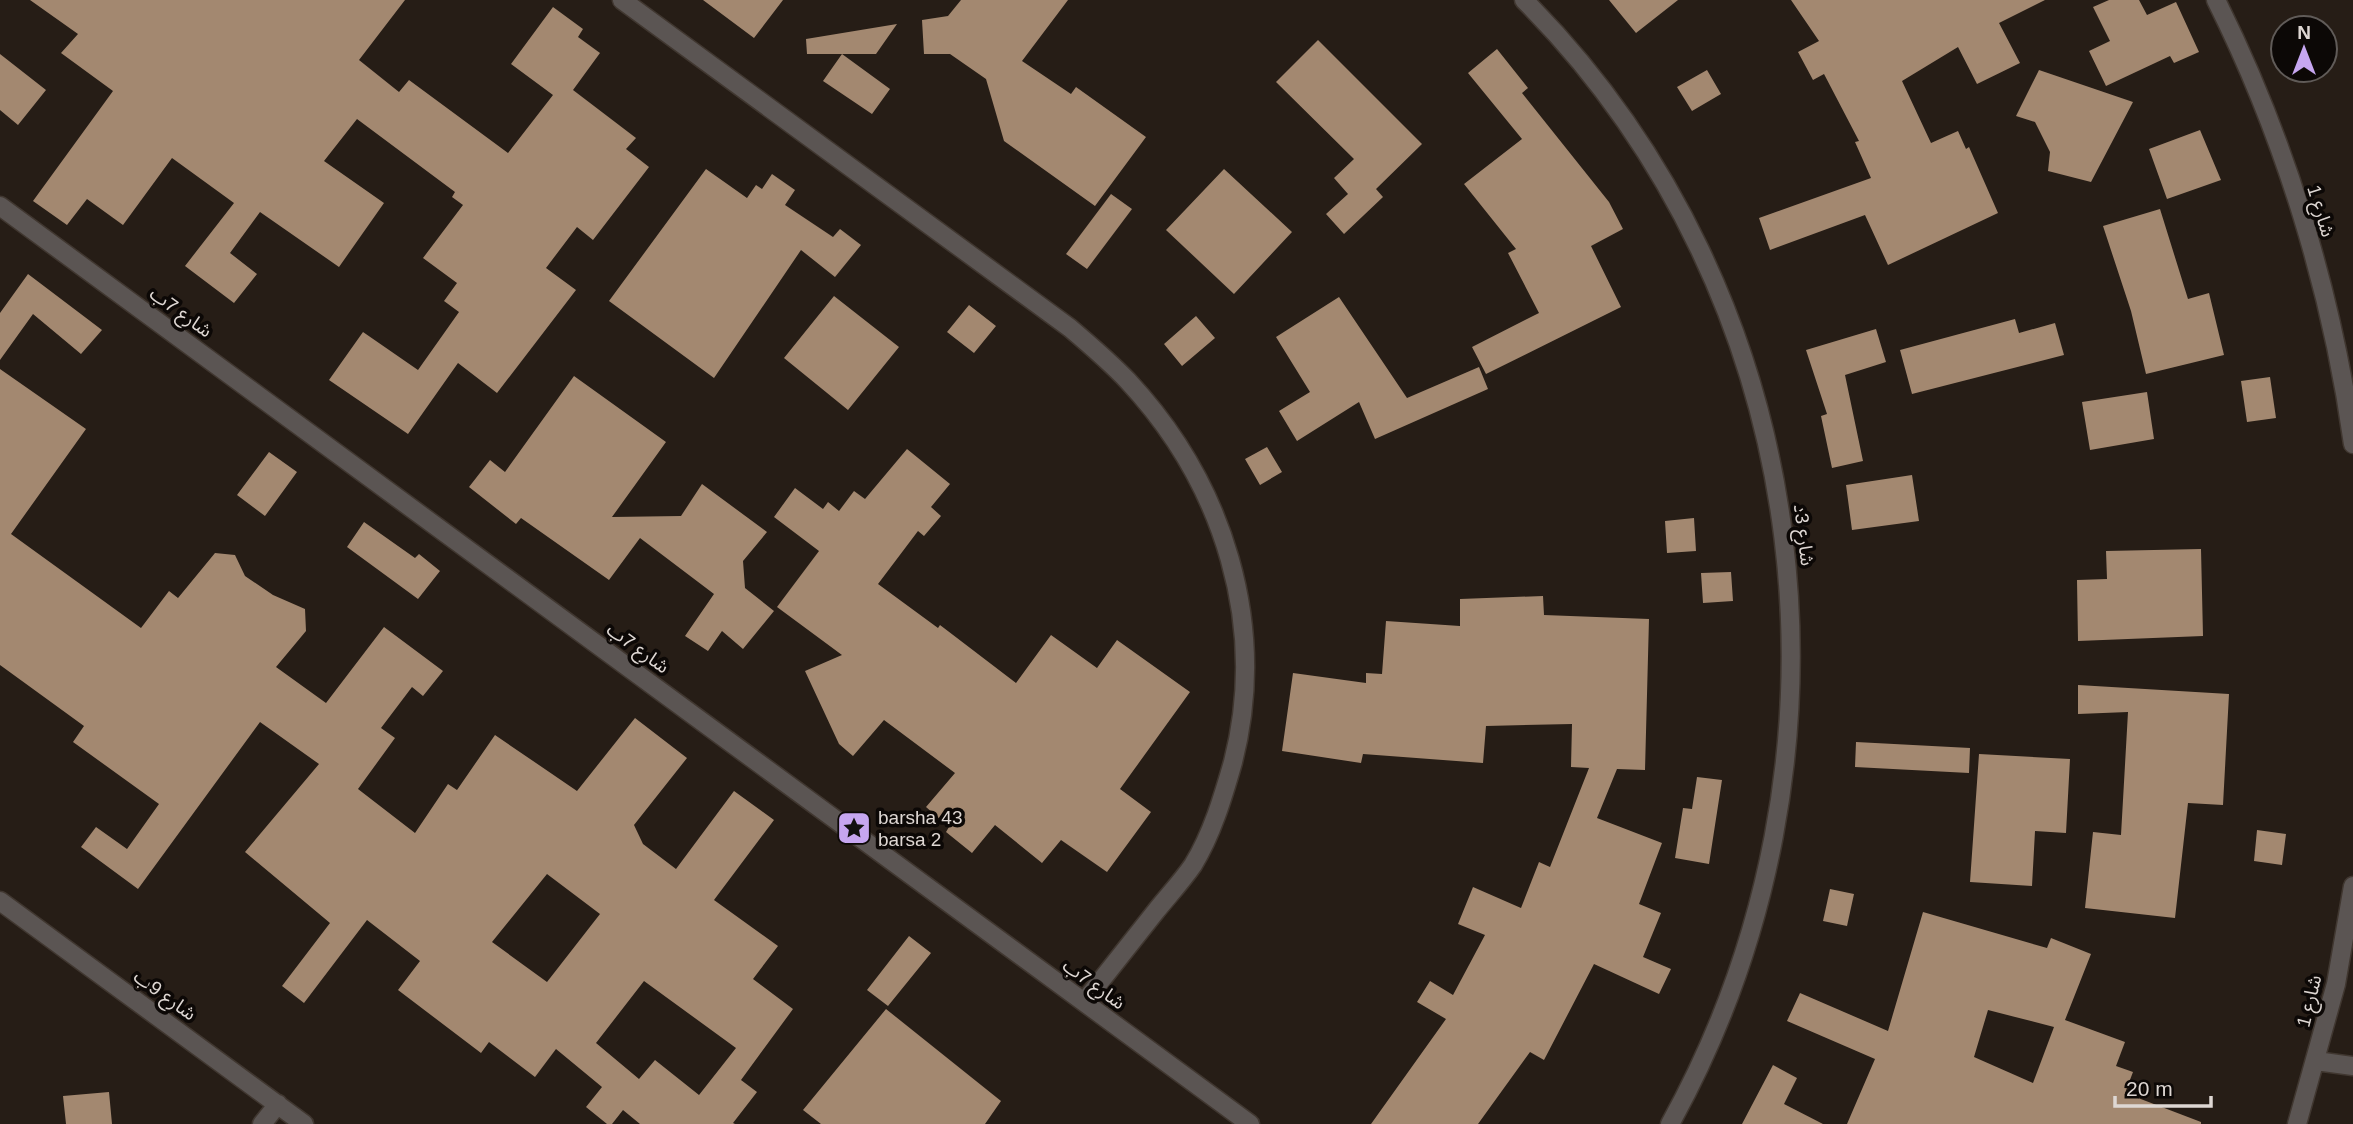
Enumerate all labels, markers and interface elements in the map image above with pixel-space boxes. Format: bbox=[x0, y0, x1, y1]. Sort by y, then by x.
north arrow bbox=[2269, 14, 2339, 84]
text: N bbox=[2297, 22, 2311, 43]
street label: شارع 1 bbox=[2300, 183, 2339, 240]
street label: شارع 7ب bbox=[144, 282, 216, 344]
street label: شارع 3د bbox=[1787, 503, 1818, 567]
street label: شارع 7ب bbox=[601, 618, 673, 680]
place label: barsha 43 barsa 2 bbox=[878, 807, 963, 850]
place icon: barsha 43 barsa 2 bbox=[835, 809, 873, 847]
street label: شارع 7ب bbox=[1057, 954, 1129, 1016]
street label: شارع 9ب bbox=[128, 965, 200, 1027]
street label: شارع 1 bbox=[2292, 973, 2328, 1030]
scale bar bbox=[2115, 1064, 2211, 1108]
text: 20 m bbox=[2126, 1077, 2173, 1100]

